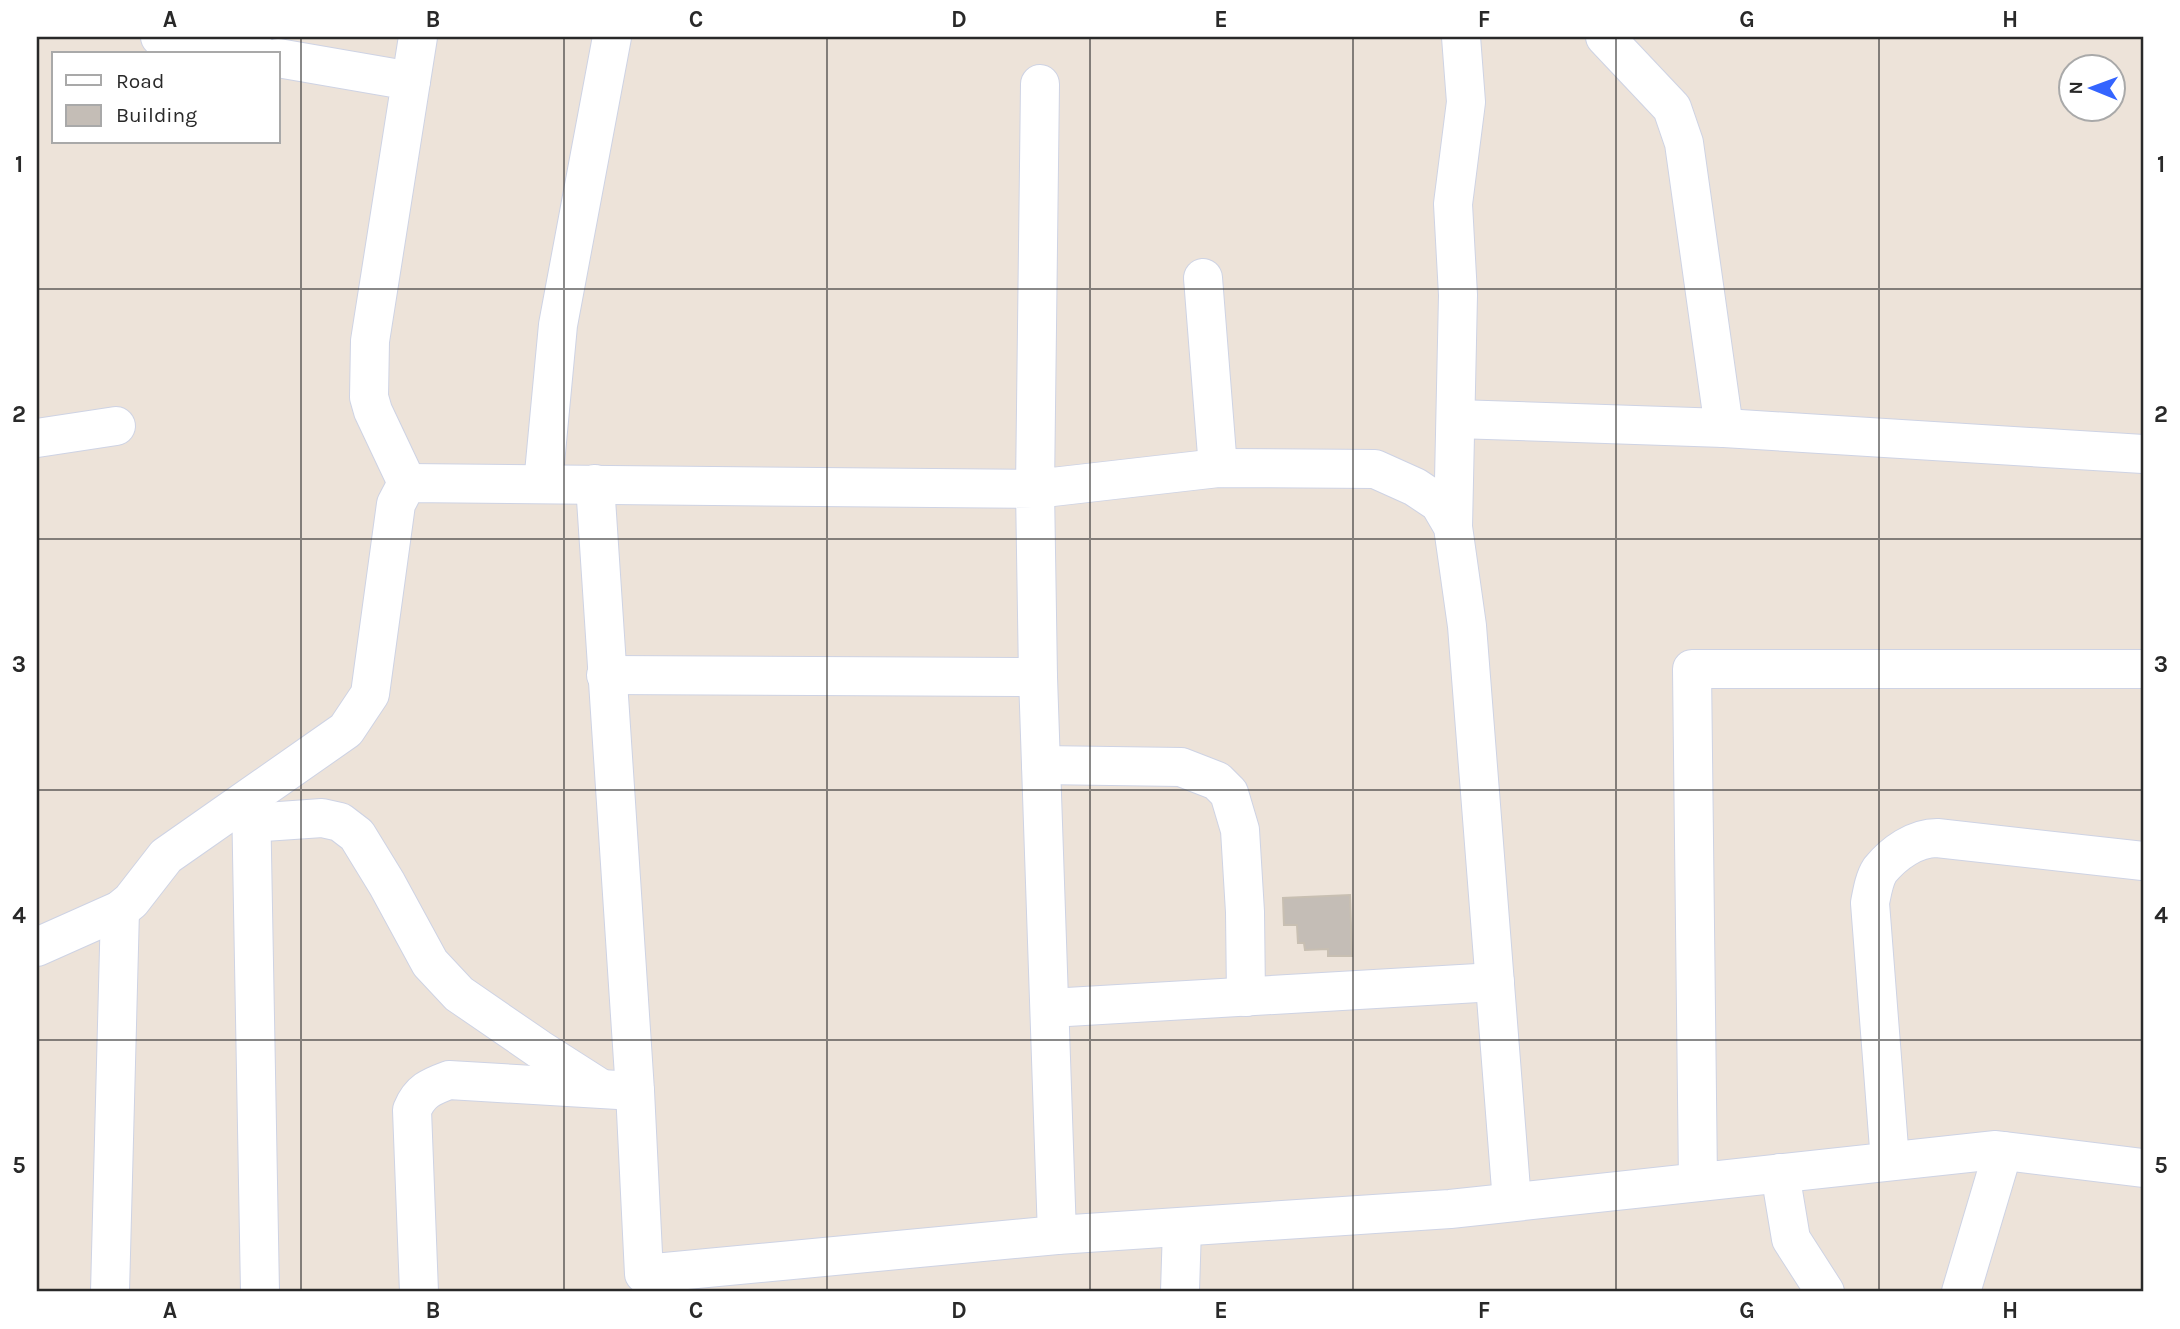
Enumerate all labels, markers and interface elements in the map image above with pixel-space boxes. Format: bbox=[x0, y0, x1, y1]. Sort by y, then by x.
text: A bbox=[163, 6, 177, 33]
text: B bbox=[426, 6, 440, 33]
text: C bbox=[689, 6, 703, 33]
text: D bbox=[951, 6, 967, 33]
text: E bbox=[1214, 6, 1228, 33]
text: F bbox=[1478, 6, 1490, 33]
text: G bbox=[1739, 6, 1755, 33]
text: H bbox=[2002, 6, 2018, 33]
legend bbox=[52, 52, 280, 144]
north arrow bbox=[2058, 52, 2128, 122]
text: Road bbox=[116, 69, 164, 93]
text: N bbox=[2065, 81, 2087, 95]
text: Building bbox=[116, 103, 197, 127]
text: 1 bbox=[15, 151, 23, 178]
text: 1 bbox=[2157, 151, 2165, 178]
text: 2 bbox=[12, 401, 26, 428]
text: 2 bbox=[2154, 401, 2168, 428]
text: 3 bbox=[12, 651, 26, 678]
text: 3 bbox=[2154, 651, 2168, 678]
text: 4 bbox=[12, 902, 26, 929]
text: 4 bbox=[2154, 902, 2168, 929]
text: 5 bbox=[12, 1152, 26, 1179]
text: 5 bbox=[2154, 1152, 2168, 1179]
text: A bbox=[163, 1297, 177, 1324]
text: B bbox=[426, 1297, 440, 1324]
text: C bbox=[689, 1297, 703, 1324]
text: D bbox=[951, 1297, 967, 1324]
text: E bbox=[1214, 1297, 1228, 1324]
text: F bbox=[1478, 1297, 1490, 1324]
text: G bbox=[1739, 1297, 1755, 1324]
text: H bbox=[2002, 1297, 2018, 1324]

